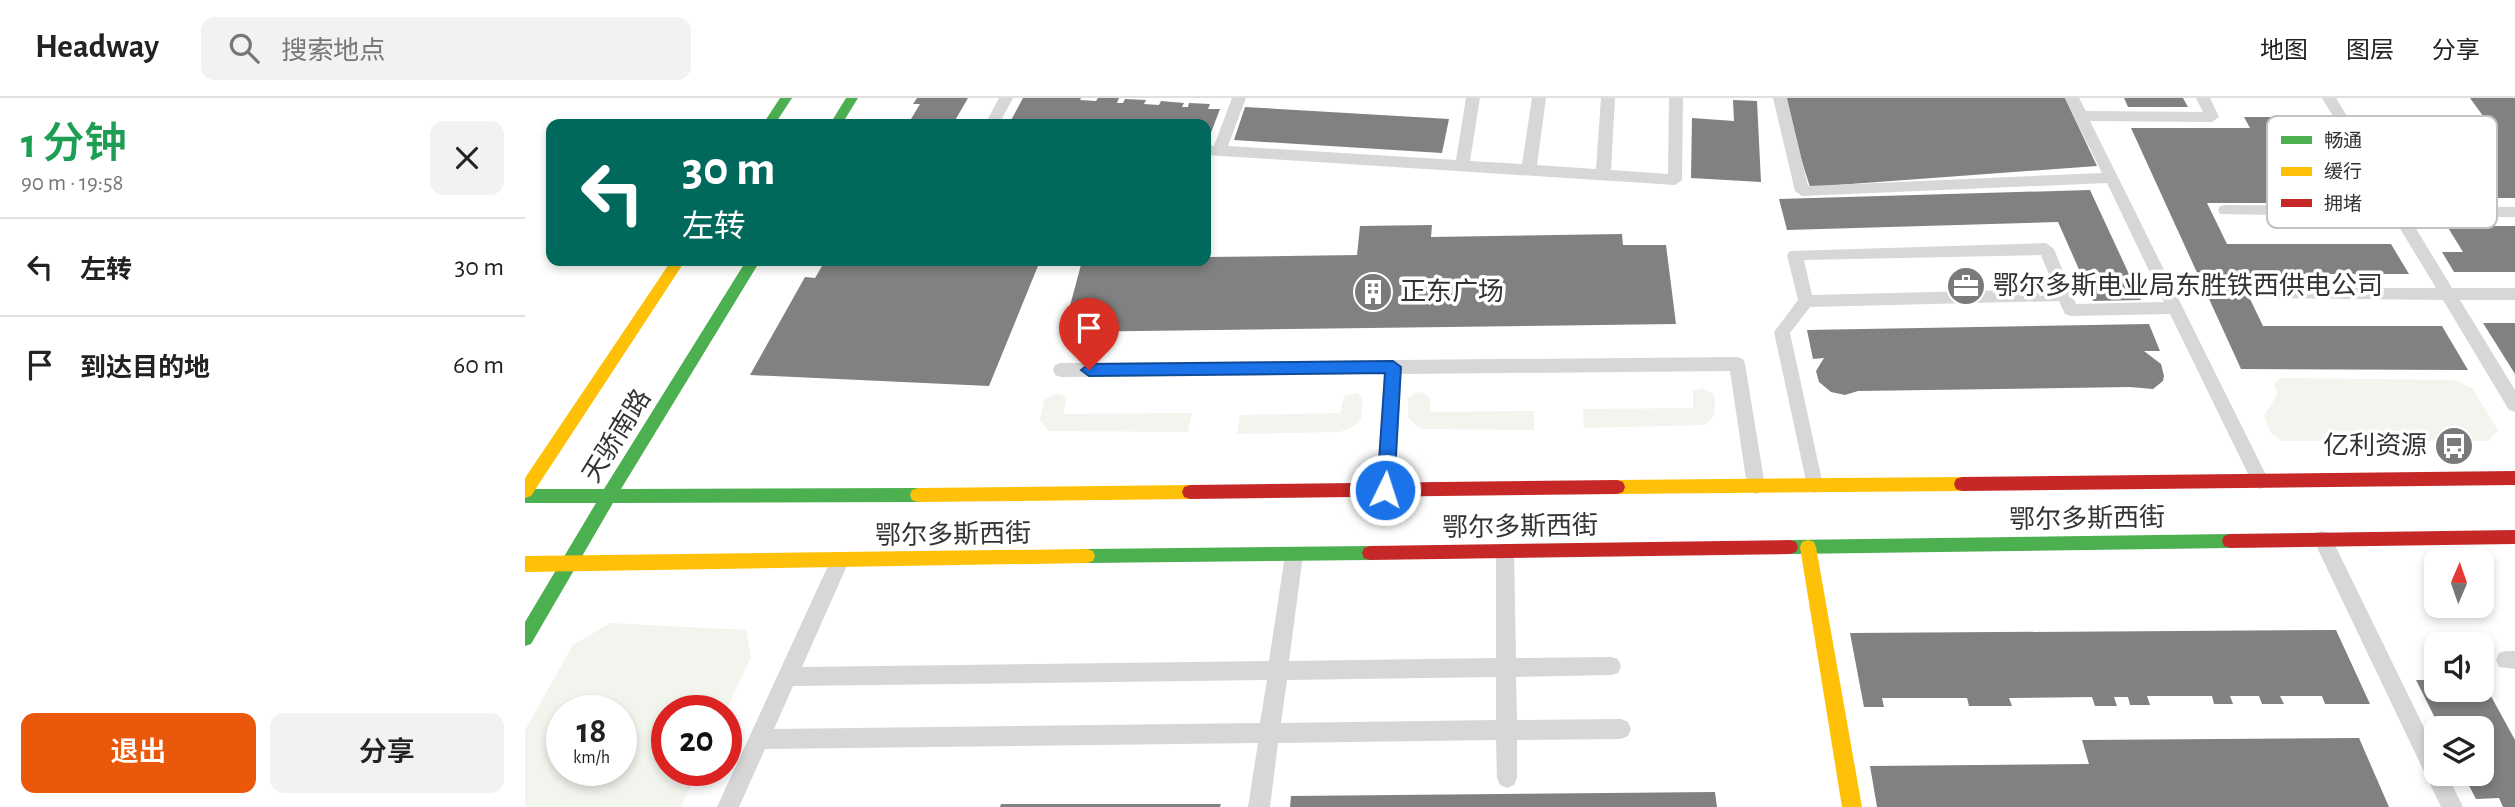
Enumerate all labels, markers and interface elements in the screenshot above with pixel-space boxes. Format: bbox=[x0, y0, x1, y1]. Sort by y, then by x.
search box bbox=[201, 17, 691, 80]
icon: search bbox=[225, 29, 263, 67]
text: Headway bbox=[35, 31, 159, 64]
text: 搜索地点 bbox=[281, 38, 385, 64]
text: 地图 bbox=[2260, 39, 2308, 63]
text: 图层 bbox=[2346, 39, 2394, 63]
text: 分享 bbox=[2432, 39, 2480, 63]
legend bbox=[2267, 116, 2497, 228]
button: close bbox=[430, 121, 504, 195]
text: 1 分钟 bbox=[21, 123, 126, 165]
text: 畅通 bbox=[2324, 131, 2362, 151]
text: 30 m bbox=[682, 145, 776, 194]
icon: left bbox=[567, 147, 658, 238]
text: 缓行 bbox=[2324, 161, 2362, 182]
text: 90 m · 19:58 bbox=[21, 172, 124, 195]
text: 拥堵 bbox=[2324, 193, 2362, 214]
text: 左转 bbox=[682, 211, 746, 243]
icon: left bbox=[21, 248, 59, 286]
text: 30 m bbox=[454, 254, 504, 280]
text: 左转 bbox=[80, 257, 132, 283]
office icon: 鄂尔多斯电业局东胜铁西供电公司 bbox=[1945, 265, 1987, 307]
building icon: 正东广场 bbox=[1352, 271, 1394, 313]
place label: 鄂尔多斯电业局东胜铁西供电公司 bbox=[1993, 271, 2383, 299]
place label: 正东广场 bbox=[1400, 278, 1504, 305]
pin bbox=[1059, 298, 1119, 370]
icon: arrive bbox=[1070, 309, 1108, 347]
icon: arrive bbox=[21, 346, 59, 384]
text: 60 m bbox=[453, 352, 504, 378]
text: 到达目的地 bbox=[80, 355, 210, 381]
street label: 天骄南路 bbox=[578, 384, 656, 487]
bus stop icon: 亿利资源 bbox=[2433, 425, 2475, 467]
place label: 亿利资源 bbox=[2323, 432, 2427, 459]
position arrow bbox=[1348, 453, 1422, 527]
street label: 鄂尔多斯西街 bbox=[2009, 503, 2165, 533]
street label: 鄂尔多斯西街 bbox=[1442, 511, 1598, 541]
street label: 鄂尔多斯西街 bbox=[875, 519, 1031, 549]
north arrow bbox=[2424, 548, 2494, 618]
map controls bbox=[2424, 548, 2494, 786]
button: sound bbox=[2424, 632, 2494, 702]
speed limit sign: 20 bbox=[651, 695, 742, 786]
button: 退出 bbox=[21, 713, 256, 793]
button: 分享 bbox=[270, 713, 504, 793]
text: 18 bbox=[577, 714, 606, 749]
button: layers bbox=[2424, 716, 2494, 786]
text: km/h bbox=[573, 749, 610, 767]

